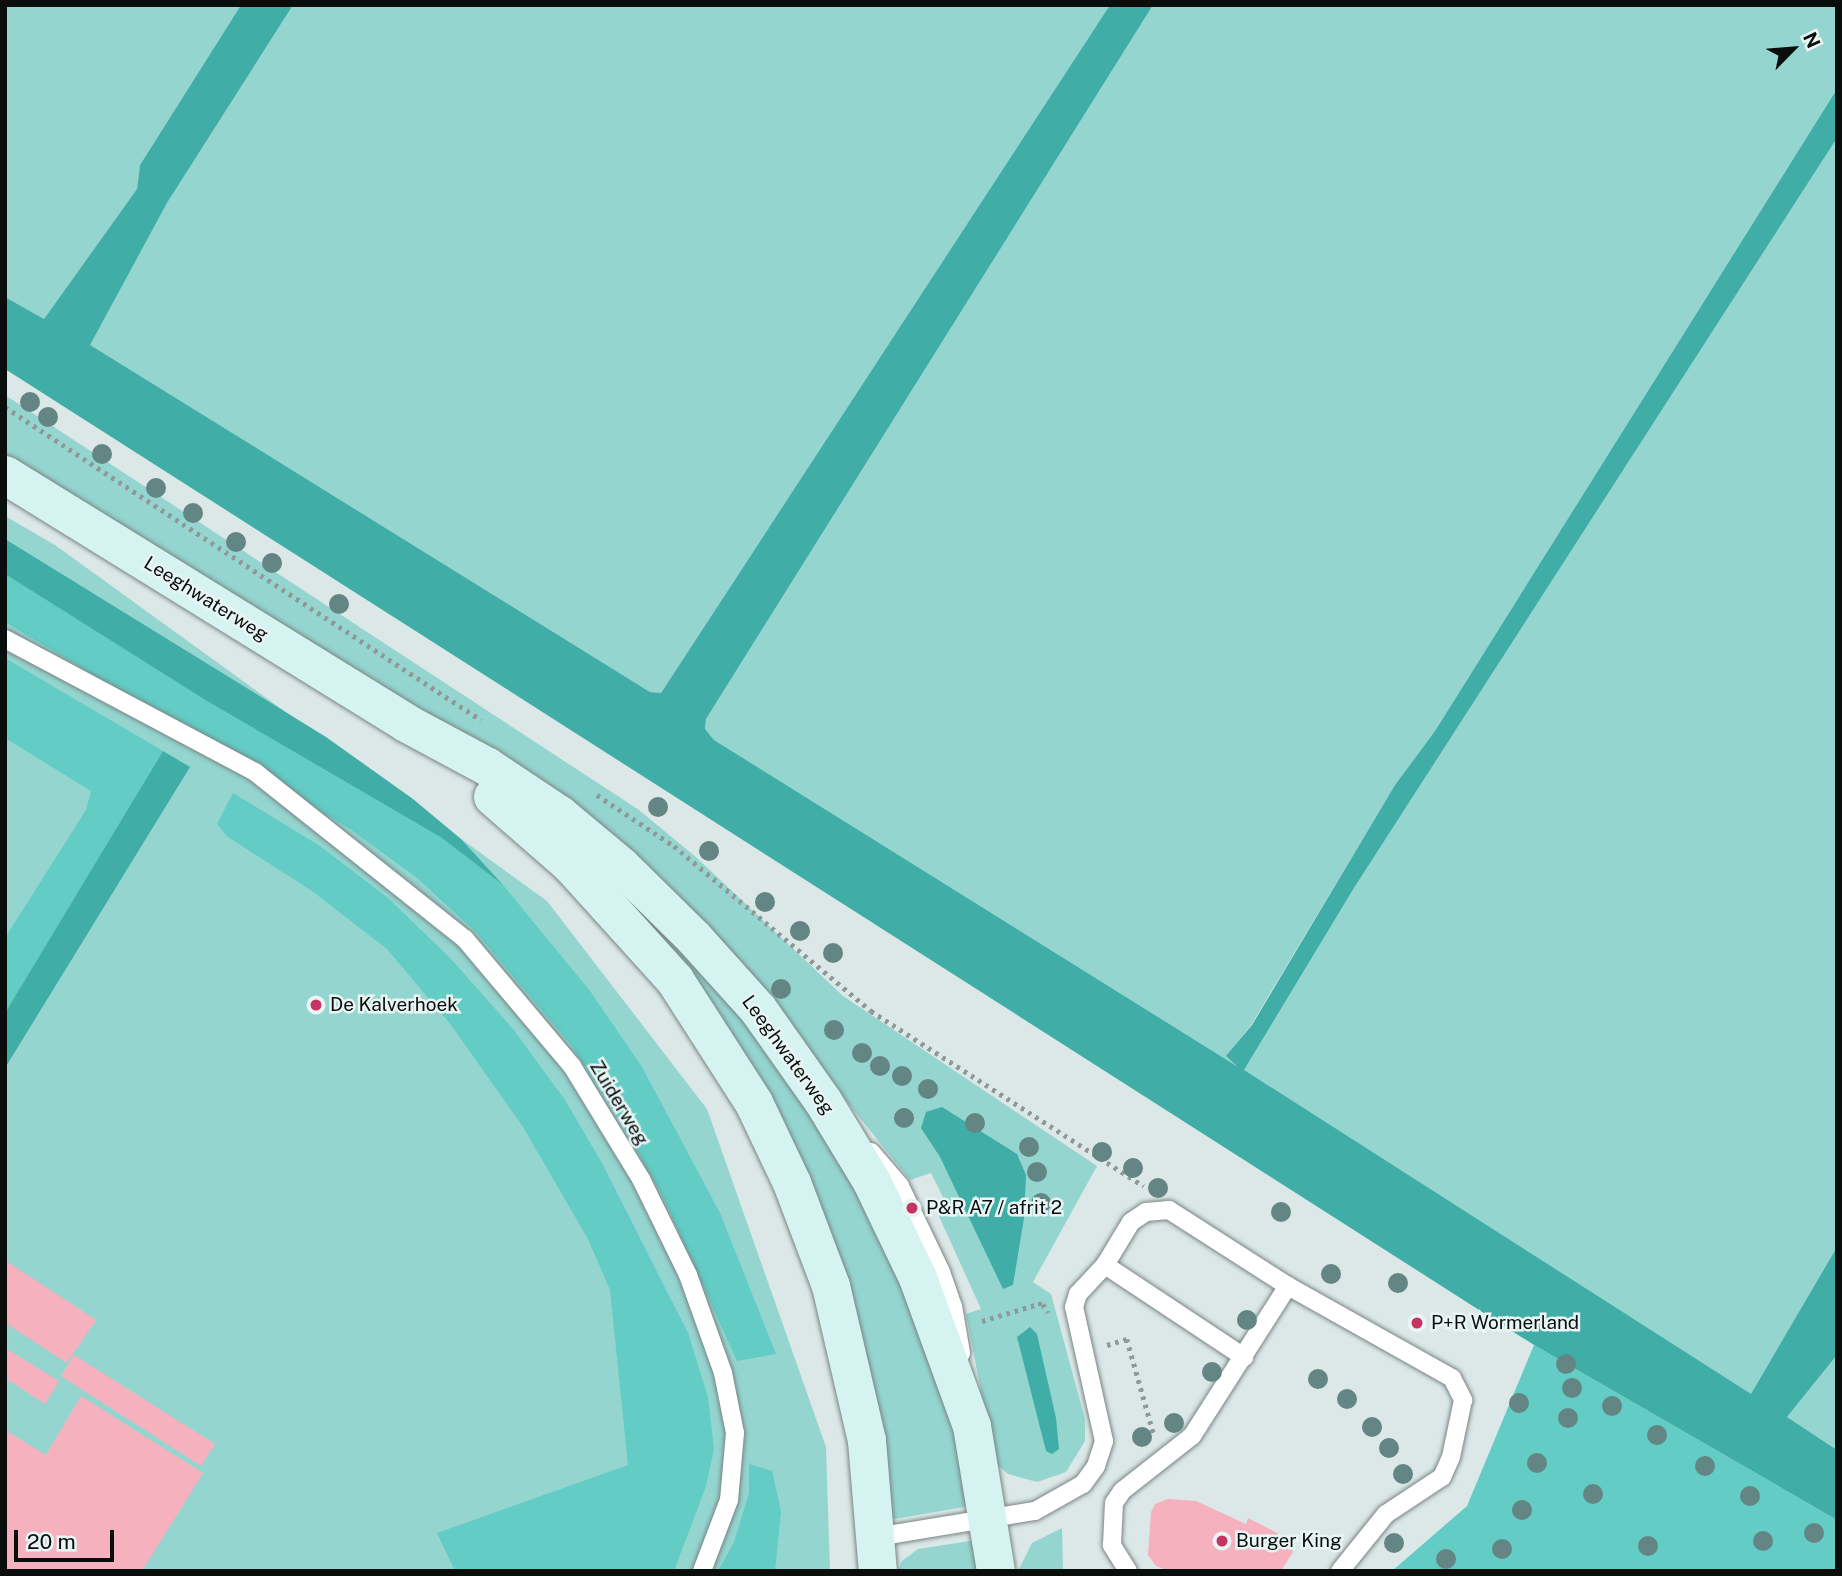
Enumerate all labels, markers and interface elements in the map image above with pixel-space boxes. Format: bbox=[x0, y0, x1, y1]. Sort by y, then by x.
north arrow bbox=[1758, 14, 1828, 84]
text: N bbox=[1799, 29, 1825, 52]
street label: Leeghwaterweg bbox=[140, 552, 272, 646]
street label: Leeghwaterweg bbox=[737, 991, 839, 1119]
place label: De Kalverhoek bbox=[330, 994, 458, 1016]
marker: De Kalverhoek bbox=[308, 997, 324, 1013]
street label: Zuiderweg bbox=[585, 1056, 653, 1150]
place label: P&R A7 / afrit 2 bbox=[926, 1197, 1062, 1219]
marker: P&R A7 / afrit 2 bbox=[904, 1200, 920, 1216]
place label: P+R Wormerland bbox=[1431, 1312, 1580, 1334]
marker: P+R Wormerland bbox=[1409, 1315, 1425, 1331]
scale bar bbox=[18, 1516, 117, 1560]
text: 20 m bbox=[27, 1529, 76, 1554]
place label: Burger King bbox=[1236, 1530, 1342, 1552]
marker: Burger King bbox=[1214, 1533, 1230, 1549]

